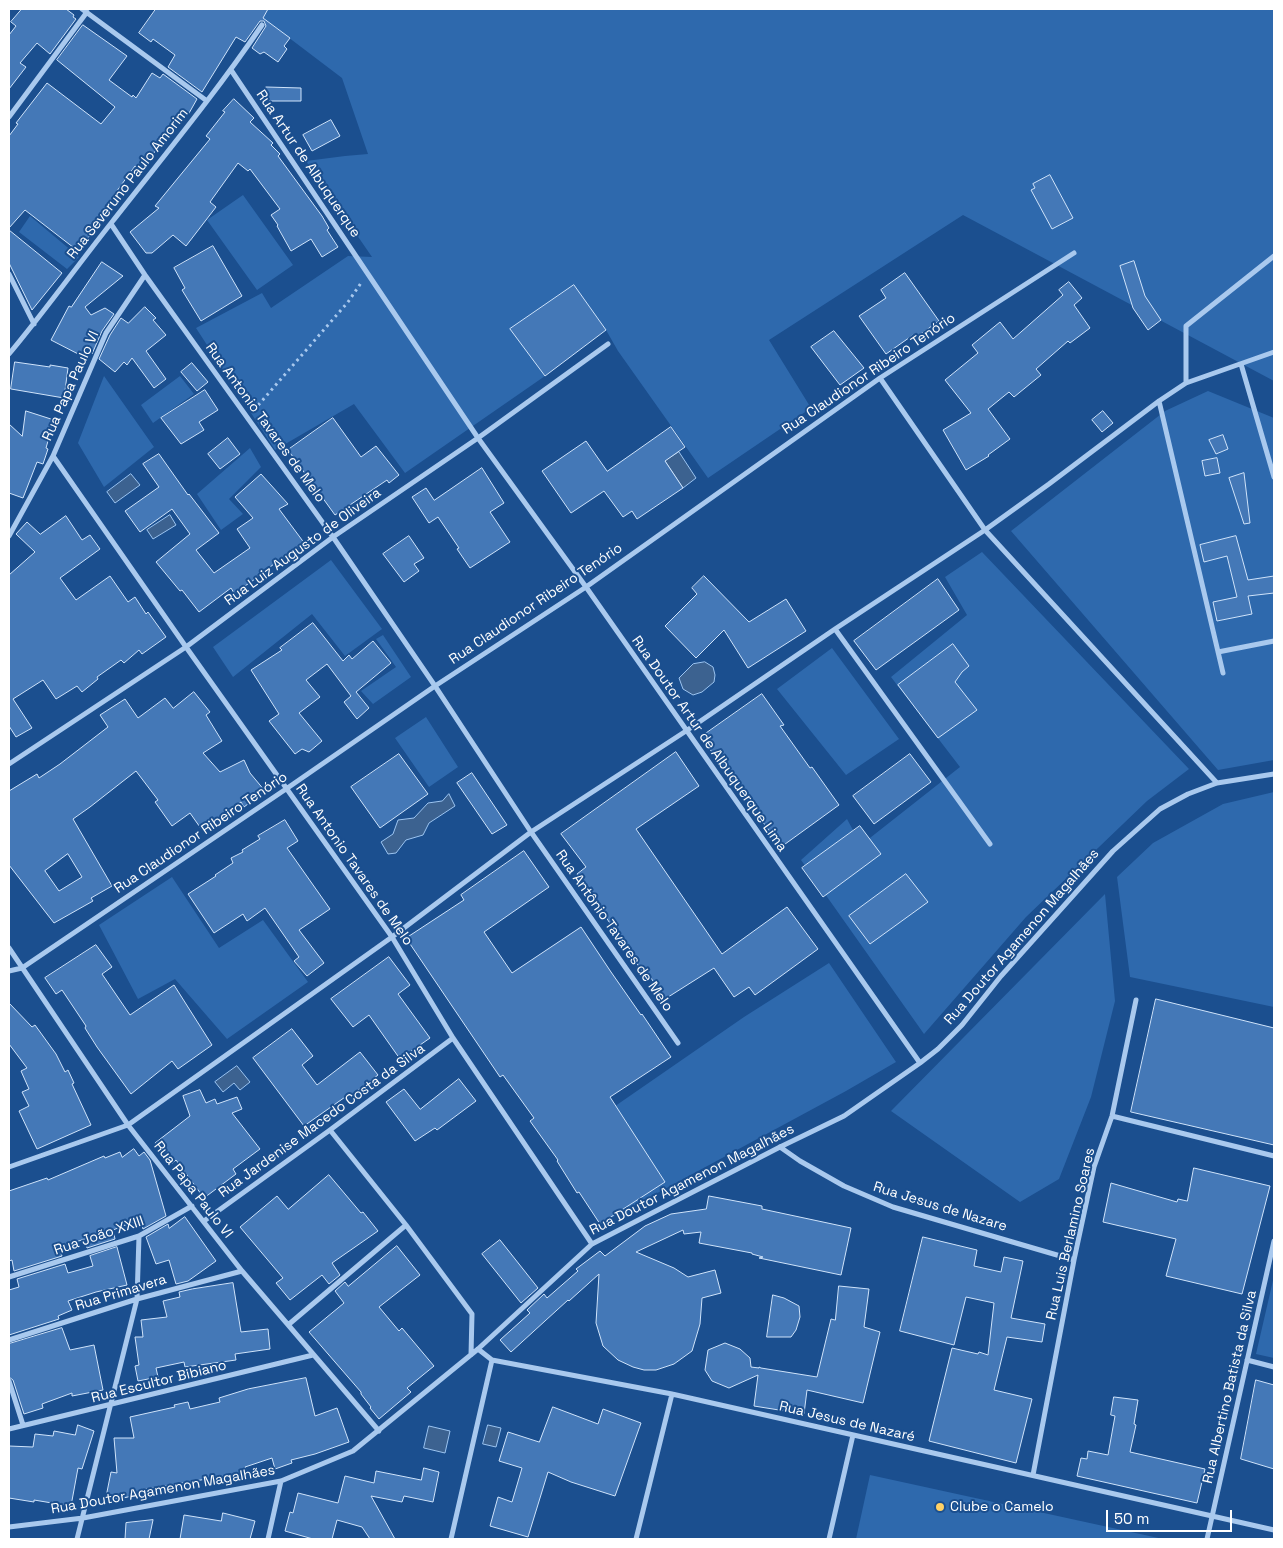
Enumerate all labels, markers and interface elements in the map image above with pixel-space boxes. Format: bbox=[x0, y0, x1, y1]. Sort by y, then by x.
street label: Rua Artur de Albuquerque bbox=[252, 87, 364, 241]
street label: Rua Severuno Paulo Amorim bbox=[64, 105, 192, 263]
street label: Rua Claudionor Ribeiro Tenório bbox=[779, 310, 959, 438]
street label: Rua Papa Paulo VI bbox=[39, 328, 103, 444]
street label: Rua Antonio Tavares de Melo bbox=[201, 340, 329, 506]
street label: Rua Luiz Augusto de Oliveira bbox=[221, 485, 385, 609]
street label: Rua Claudionor Ribeiro Tenório bbox=[446, 540, 626, 668]
street label: Rua Doutor Artur de Albuquerque Lima bbox=[628, 633, 790, 855]
street label: Rua Claudionor Ribeiro Tenório bbox=[111, 769, 291, 897]
street label: Rua Antonio Tavares de Melo bbox=[292, 781, 416, 949]
street label: Rua Doutor Agamenon Magalhães bbox=[941, 846, 1103, 1028]
street label: Rua Antônio Tavares de Melo bbox=[552, 847, 676, 1015]
street label: Rua Jardenise Macedo Costa da Silva bbox=[216, 1040, 428, 1202]
street label: Rua Doutor Agamenon Magalhães bbox=[587, 1121, 797, 1239]
street label: Rua Papa Paulo VI bbox=[150, 1138, 236, 1242]
street label: Rua Luis Berlamino Soares bbox=[1043, 1146, 1099, 1322]
street label: Rua Jesus de Nazare bbox=[871, 1179, 1009, 1235]
street label: Rua João XXIII bbox=[52, 1213, 146, 1259]
street label: Rua Primavera bbox=[73, 1271, 169, 1315]
street label: Rua Albertino Batista da Silva bbox=[1200, 1289, 1260, 1485]
street label: Rua Escultor Bibiano bbox=[90, 1357, 228, 1407]
street label: Rua Jesus de Nazaré bbox=[777, 1398, 917, 1446]
street label: Rua Doutor Agamenon Magalhães bbox=[50, 1462, 276, 1518]
place label: Clube o Camelo bbox=[950, 1499, 1054, 1515]
scale bar bbox=[1108, 1500, 1234, 1532]
marker: Clube o Camelo bbox=[934, 1501, 946, 1513]
text: 50 m bbox=[1114, 1509, 1149, 1528]

